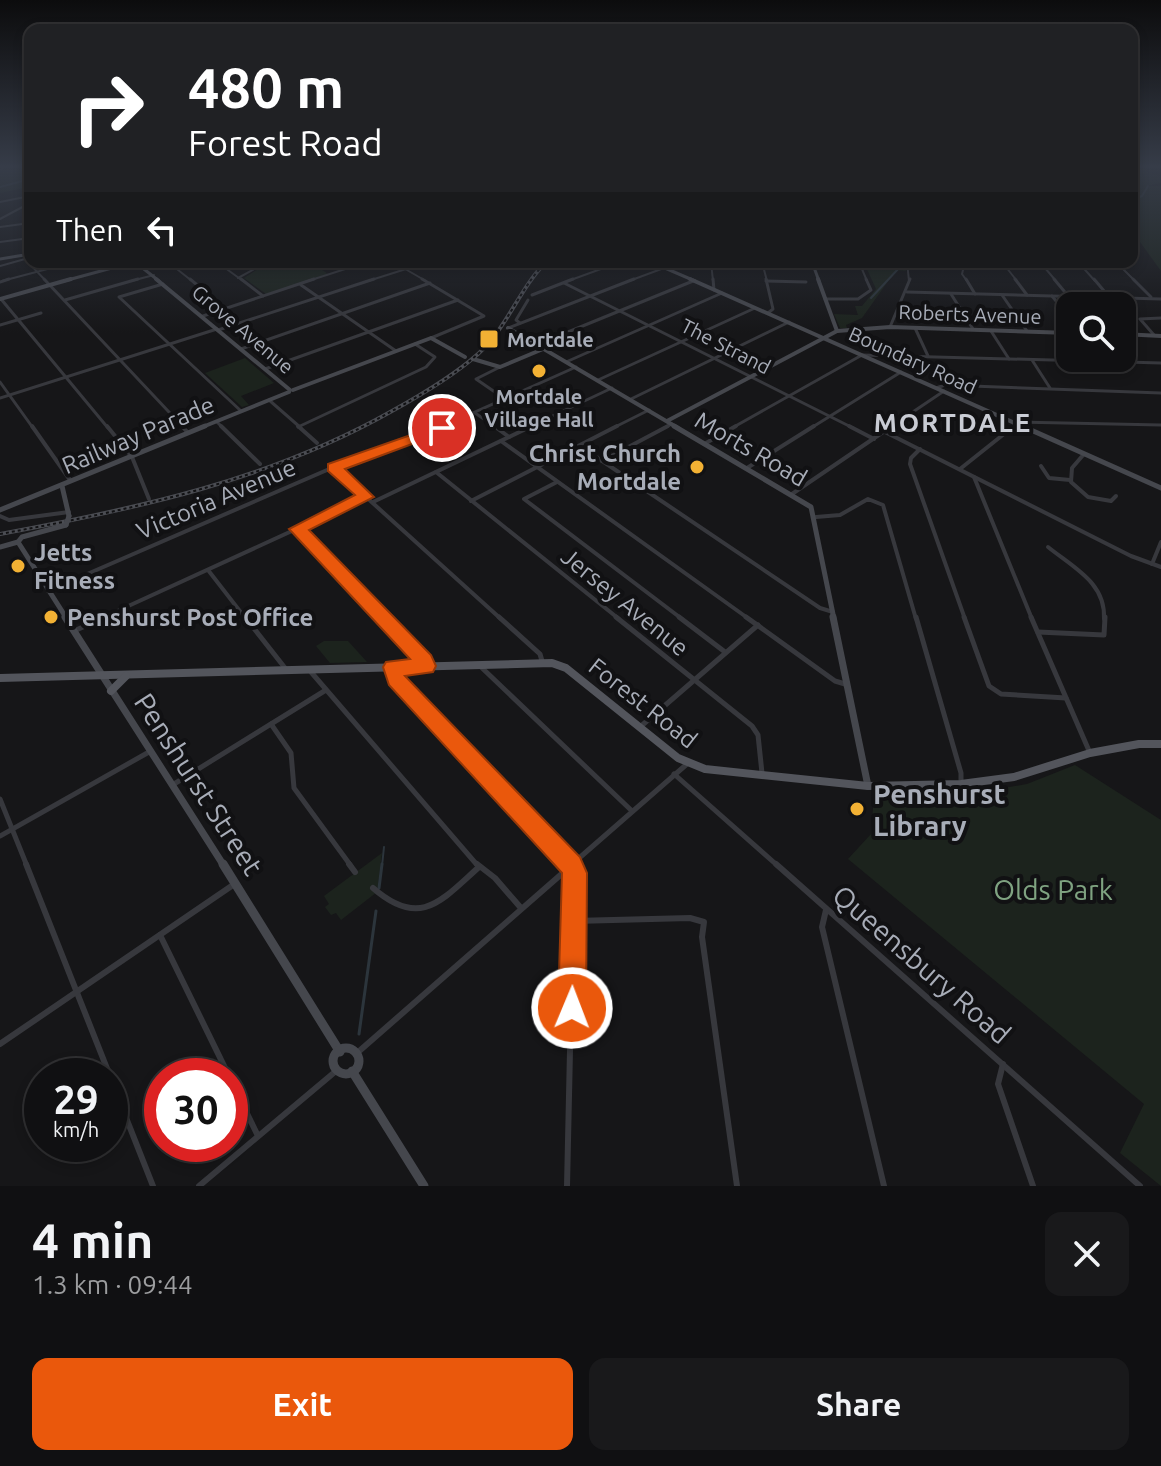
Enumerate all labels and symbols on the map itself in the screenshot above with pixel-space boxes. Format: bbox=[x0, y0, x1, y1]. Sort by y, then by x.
street label: Grove Avenue bbox=[188, 280, 298, 378]
street label: Roberts Avenue bbox=[898, 300, 1042, 328]
street label: The Strand bbox=[677, 314, 775, 378]
street label: Boundary Road bbox=[845, 322, 981, 398]
marker: Mortdale bbox=[478, 328, 500, 350]
place label: Mortdale bbox=[507, 328, 594, 351]
marker: Mortdale Village Hall bbox=[530, 362, 548, 380]
place label: Mortdale Village Hall bbox=[485, 385, 593, 431]
street label: Railway Parade bbox=[58, 391, 218, 479]
pin bbox=[408, 394, 476, 462]
street label: Morts Road bbox=[690, 406, 812, 492]
district label: MORTDALE bbox=[874, 408, 1032, 437]
place label: Christ Church Mortdale bbox=[529, 440, 681, 495]
street label: Victoria Avenue bbox=[132, 453, 300, 545]
marker: Christ Church Mortdale bbox=[688, 458, 706, 476]
place label: Jetts Fitness bbox=[34, 539, 115, 594]
street label: Jersey Avenue bbox=[556, 543, 694, 661]
marker: Jetts Fitness bbox=[9, 557, 27, 575]
place label: Penshurst Post Office bbox=[67, 604, 313, 631]
marker: Penshurst Post Office bbox=[42, 608, 60, 626]
street label: Forest Road bbox=[584, 652, 702, 754]
street label: Penshurst Street bbox=[129, 687, 269, 881]
place label: Penshurst Library bbox=[873, 778, 1006, 841]
marker: Penshurst Library bbox=[848, 800, 866, 818]
park label: Olds Park bbox=[993, 874, 1113, 905]
street label: Queensbury Road bbox=[827, 879, 1017, 1049]
position arrow bbox=[530, 966, 614, 1050]
speed limit sign: 30 bbox=[144, 1058, 248, 1162]

